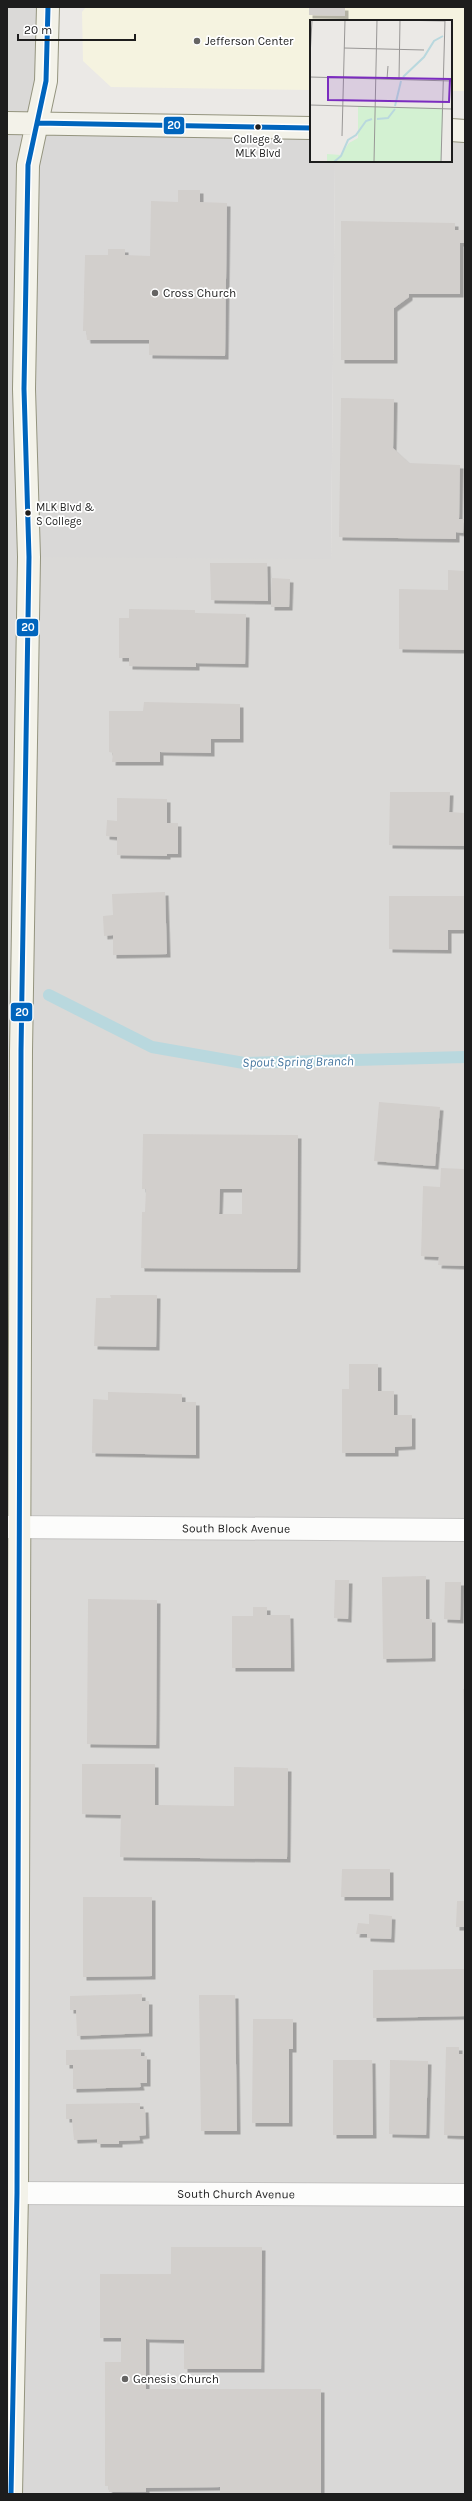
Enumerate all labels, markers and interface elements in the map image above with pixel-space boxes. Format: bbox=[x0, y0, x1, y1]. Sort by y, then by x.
scale bar bbox=[18, 16, 135, 42]
inset map bbox=[310, 20, 452, 162]
text: 20 m bbox=[24, 23, 52, 37]
place label: Jefferson Center bbox=[205, 34, 294, 48]
marker: Jefferson Center bbox=[192, 36, 202, 46]
line badge: 20 bbox=[163, 116, 185, 135]
text: 20 bbox=[167, 119, 181, 132]
marker: College & MLK Blvd bbox=[253, 122, 263, 132]
place label: College & MLK Blvd bbox=[233, 133, 283, 160]
place label: Cross Church bbox=[163, 286, 236, 300]
marker: Cross Church bbox=[150, 288, 160, 298]
place label: MLK Blvd & S College bbox=[36, 501, 94, 528]
marker: MLK Blvd & S College bbox=[23, 508, 33, 518]
line badge: 20 bbox=[16, 618, 39, 637]
text: 20 bbox=[21, 621, 35, 634]
line badge: 20 bbox=[10, 1002, 33, 1022]
text: 20 bbox=[15, 1006, 29, 1019]
water label: Spout Spring Branch bbox=[242, 1053, 354, 1070]
street label: South Block Avenue bbox=[182, 1521, 290, 1536]
street label: South Church Avenue bbox=[177, 2187, 295, 2201]
place label: Genesis Church bbox=[133, 2372, 219, 2386]
marker: Genesis Church bbox=[120, 2374, 130, 2384]

